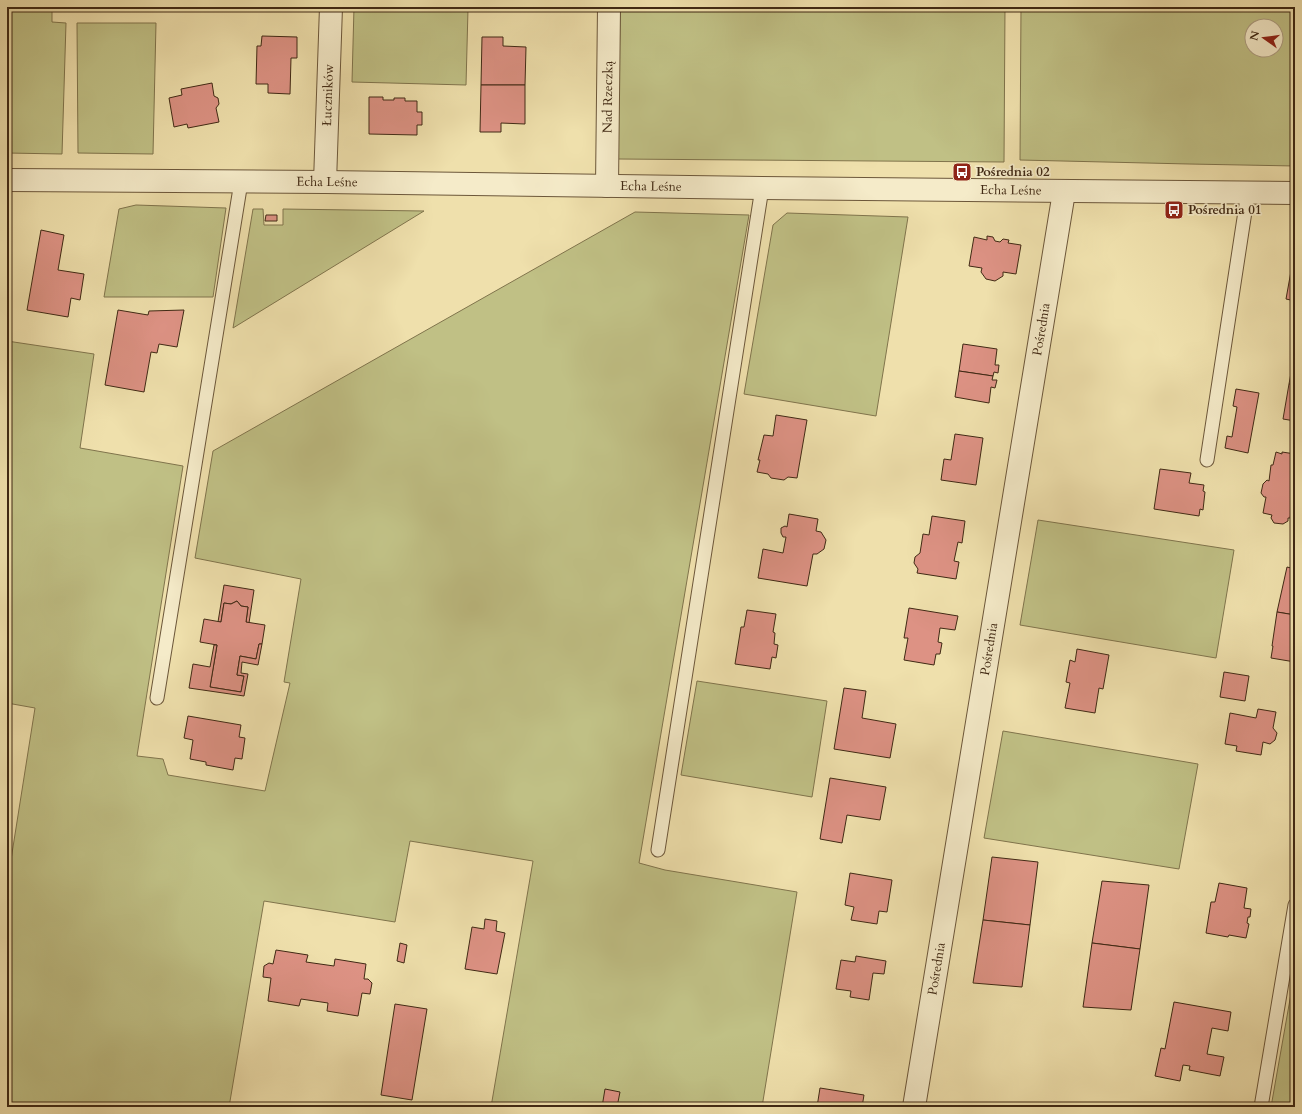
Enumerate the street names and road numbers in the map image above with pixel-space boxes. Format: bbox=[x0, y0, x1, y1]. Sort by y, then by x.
street label: Nad Rzeczką bbox=[599, 60, 617, 133]
street label: Łuczników bbox=[318, 63, 338, 126]
street label: Echa Leśne bbox=[296, 173, 358, 191]
street label: Echa Leśne bbox=[620, 177, 682, 196]
street label: Echa Leśne bbox=[980, 181, 1042, 200]
street label: Pośrednia bbox=[1028, 301, 1055, 357]
street label: Pośrednia bbox=[976, 621, 1002, 677]
street label: Pośrednia bbox=[923, 941, 950, 997]

